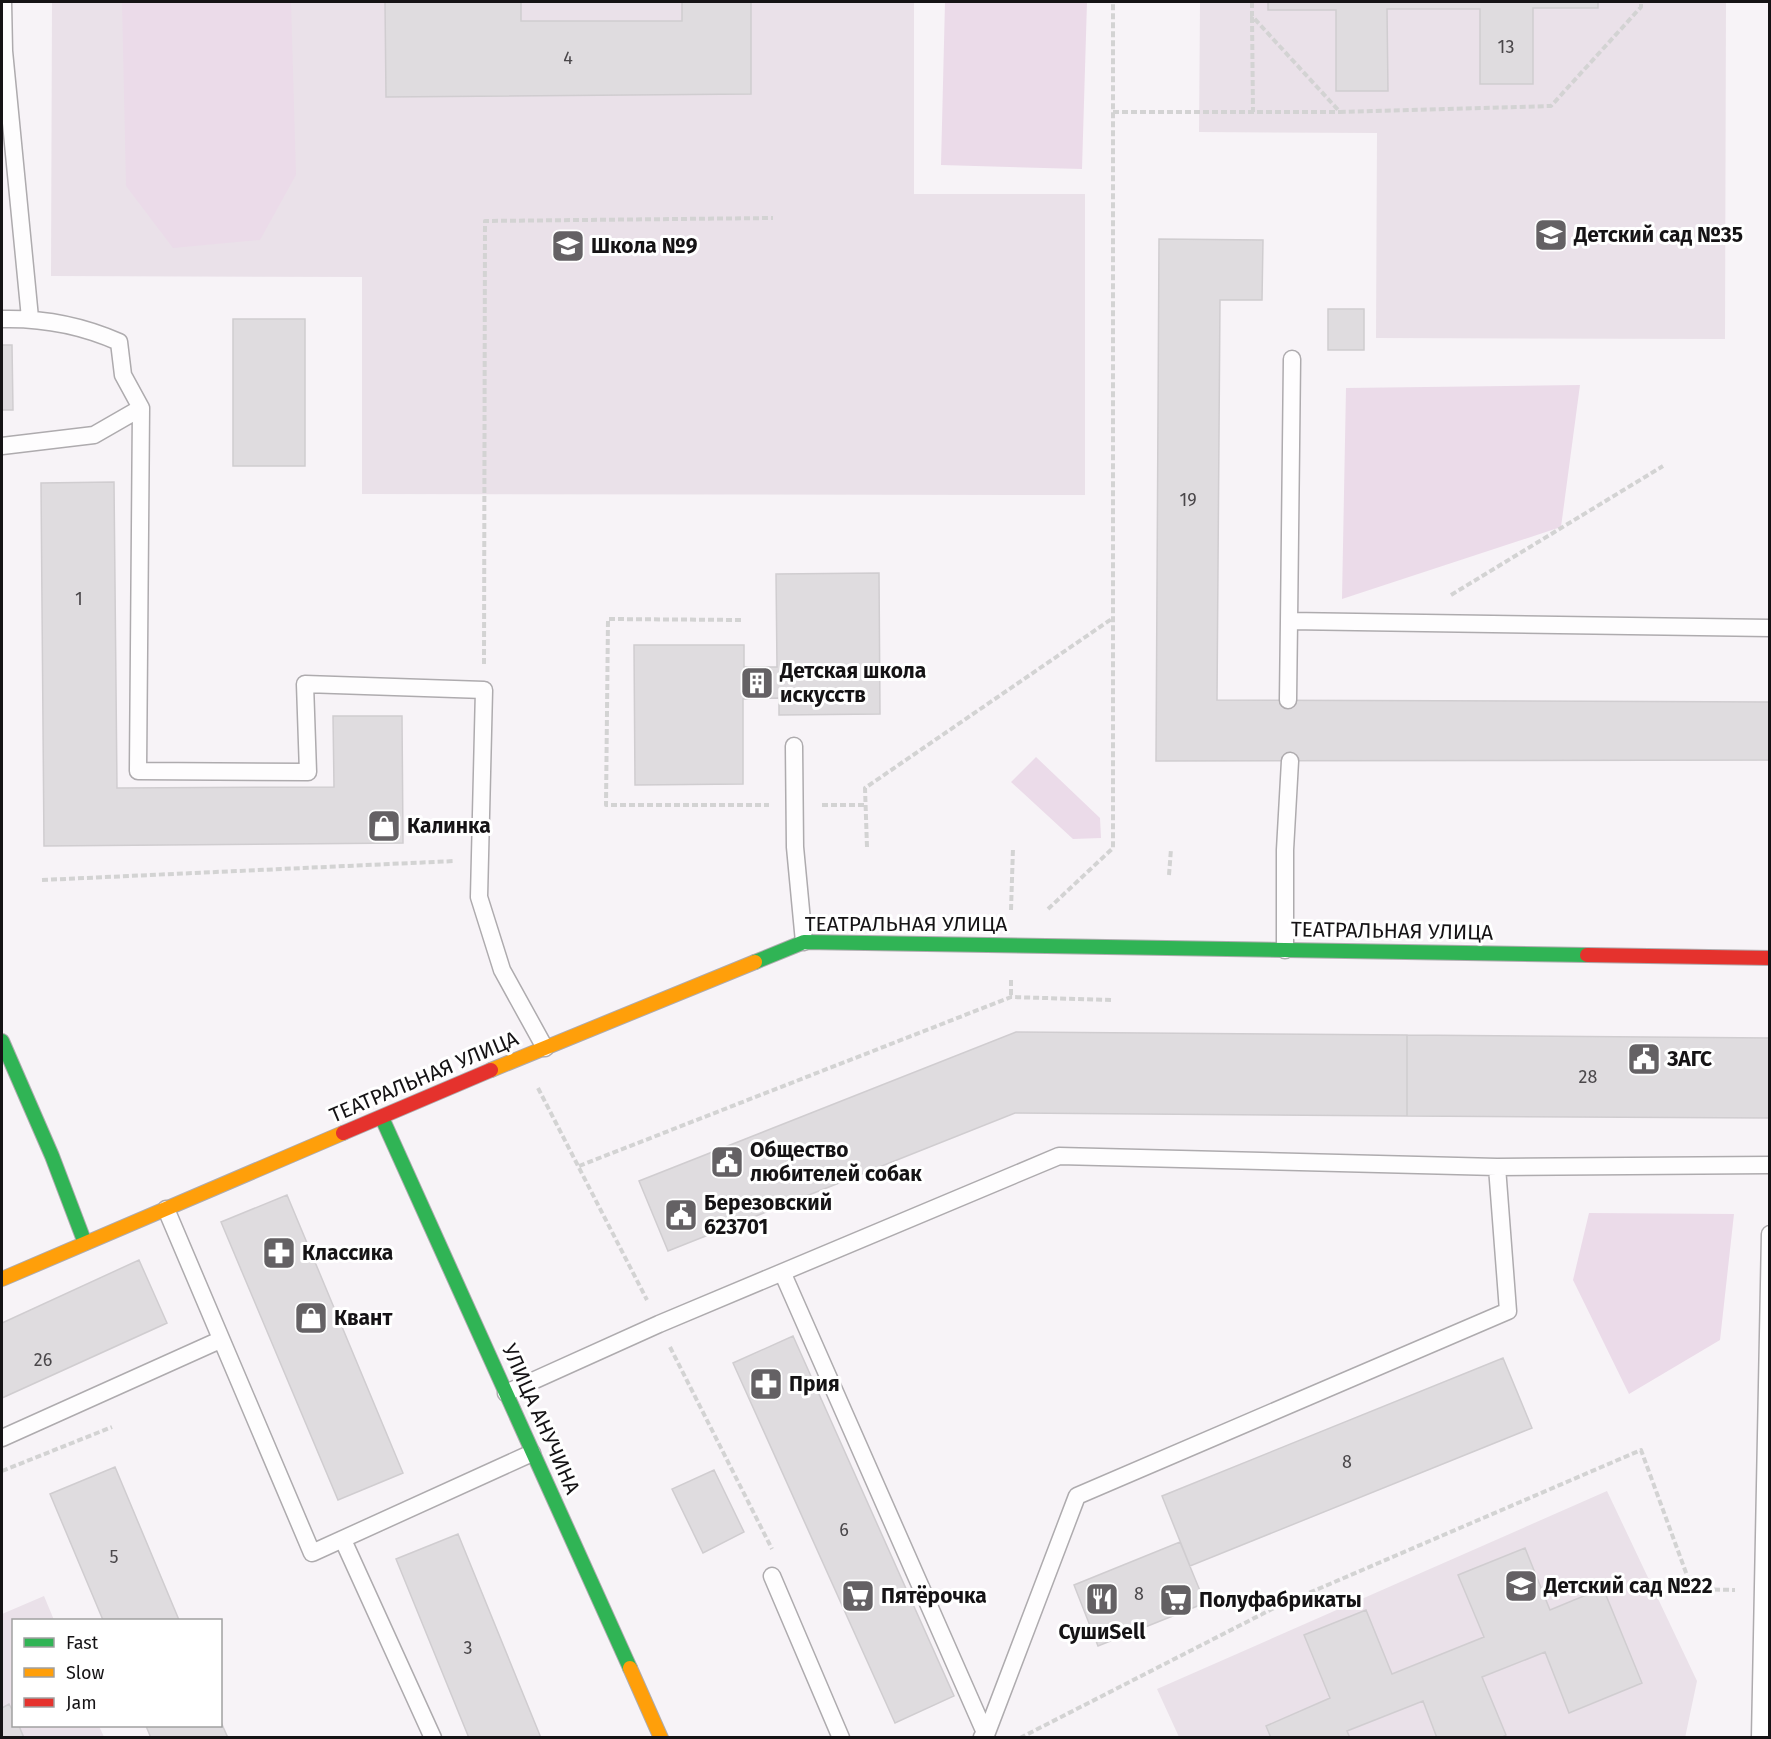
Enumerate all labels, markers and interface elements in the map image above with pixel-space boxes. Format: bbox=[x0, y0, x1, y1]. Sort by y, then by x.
house number: 13 bbox=[1498, 36, 1514, 58]
house number: 4 bbox=[563, 47, 573, 69]
school or university icon: Детский сад №35 bbox=[1533, 217, 1569, 253]
place label: Детский сад №35 bbox=[1573, 222, 1743, 248]
school or university icon: Школа №9 bbox=[550, 228, 586, 264]
place label: Школа №9 bbox=[591, 233, 698, 259]
house number: 19 bbox=[1179, 489, 1197, 511]
house number: 1 bbox=[75, 588, 83, 610]
place label: Детская школа искусств bbox=[779, 658, 926, 708]
building icon: Детская школа искусств bbox=[739, 665, 775, 701]
shop icon: Калинка bbox=[366, 808, 402, 844]
place label: Калинка bbox=[407, 813, 491, 839]
street label: ТЕАТРАЛЬНАЯ УЛИЦА bbox=[805, 911, 1007, 937]
street label: ТЕАТРАЛЬНАЯ УЛИЦА bbox=[1291, 916, 1493, 946]
street label: ТЕАТРАЛЬНАЯ УЛИЦА bbox=[326, 1025, 522, 1129]
public building icon: ЗАГС bbox=[1626, 1041, 1662, 1077]
place label: ЗАГС bbox=[1666, 1046, 1712, 1072]
house number: 28 bbox=[1579, 1066, 1597, 1088]
place label: Общество любителей собак bbox=[750, 1137, 922, 1187]
public building icon: Общество любителей собак bbox=[709, 1144, 745, 1180]
place label: Березовский 623701 bbox=[704, 1190, 832, 1240]
public building icon: Березовский 623701 bbox=[663, 1197, 699, 1233]
pharmacy icon: Классика bbox=[261, 1235, 297, 1271]
place label: Классика bbox=[302, 1240, 393, 1266]
shop icon: Квант bbox=[293, 1300, 329, 1336]
place label: Квант bbox=[334, 1305, 393, 1331]
street label: УЛИЦА АНУЧИНА bbox=[496, 1340, 586, 1498]
house number: 26 bbox=[34, 1349, 52, 1371]
pharmacy icon: Прия bbox=[748, 1366, 784, 1402]
place label: Прия bbox=[789, 1371, 840, 1397]
house number: 8 bbox=[1342, 1451, 1352, 1473]
house number: 6 bbox=[839, 1519, 849, 1541]
house number: 5 bbox=[109, 1546, 119, 1568]
school or university icon: Детский сад №22 bbox=[1503, 1568, 1539, 1604]
place label: Детский сад №22 bbox=[1543, 1573, 1713, 1599]
supermarket icon: Пятёрочка bbox=[840, 1578, 876, 1614]
restaurant icon: СушиSell bbox=[1084, 1581, 1120, 1617]
supermarket icon: Полуфабрикаты bbox=[1158, 1582, 1194, 1618]
place label: Пятёрочка bbox=[881, 1583, 987, 1609]
house number: 8 bbox=[1134, 1583, 1144, 1605]
place label: Полуфабрикаты bbox=[1199, 1587, 1362, 1613]
legend bbox=[12, 1619, 222, 1727]
place label: СушиSell bbox=[1059, 1619, 1146, 1645]
text: Fast bbox=[66, 1632, 99, 1654]
house number: 3 bbox=[464, 1637, 472, 1659]
text: Slow bbox=[66, 1662, 105, 1684]
text: Jam bbox=[66, 1692, 97, 1714]

